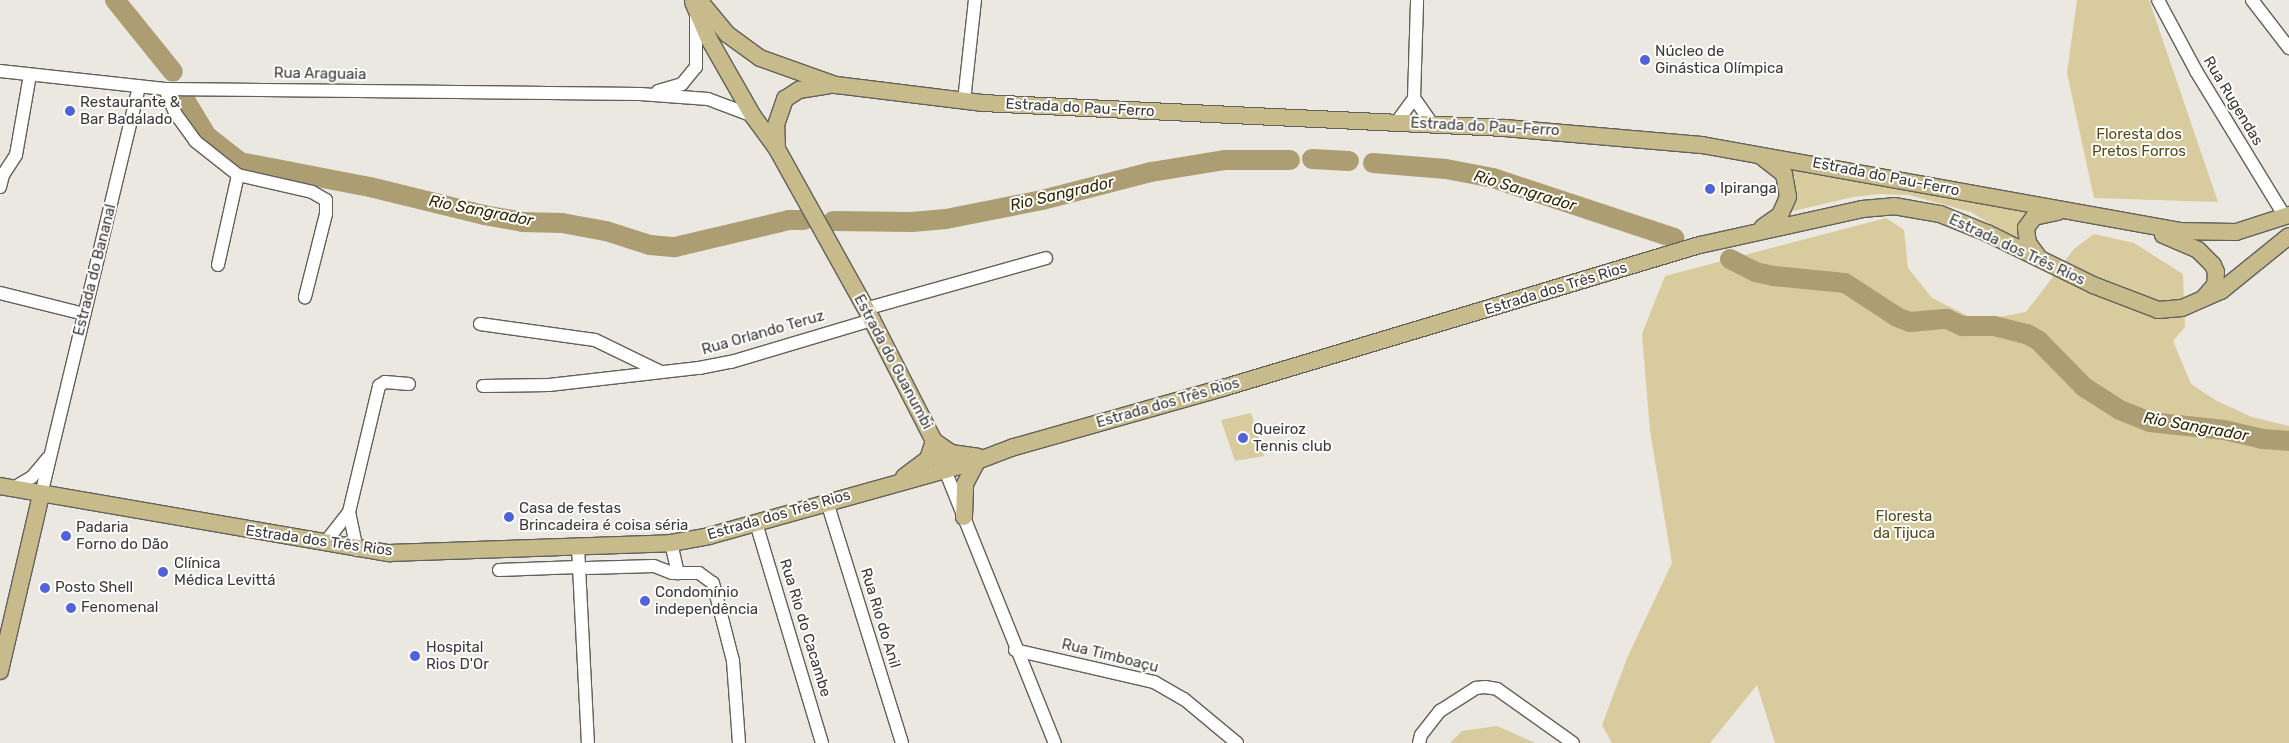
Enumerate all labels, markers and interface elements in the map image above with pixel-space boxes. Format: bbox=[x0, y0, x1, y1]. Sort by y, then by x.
place label: Núcleo de Ginástica Olímpica bbox=[1655, 42, 1783, 77]
street label: Rua Rugendas bbox=[2199, 53, 2267, 149]
marker: Núcleo de Ginástica Olímpica bbox=[1639, 54, 1651, 66]
street label: Rua Araguaia bbox=[273, 64, 367, 84]
place label: Restaurante & Bar Badalado bbox=[80, 93, 180, 128]
street label: Estrada do Pau-Ferro bbox=[1005, 95, 1155, 121]
marker: Restaurante & Bar Badalado bbox=[64, 105, 76, 117]
street label: Estrada do Pau-Ferro bbox=[1410, 114, 1560, 140]
park label: Floresta dos Pretos Forros bbox=[2092, 125, 2186, 160]
street label: Estrada do Pau-Ferro bbox=[1811, 154, 1961, 200]
water label: Rio Sangrador bbox=[1471, 166, 1579, 216]
water label: Rio Sangrador bbox=[1008, 173, 1116, 215]
place label: Ipiranga bbox=[1720, 180, 1777, 198]
marker: Ipiranga bbox=[1704, 183, 1716, 195]
water label: Rio Sangrador bbox=[427, 191, 535, 231]
street label: Estrada do Bananal bbox=[70, 202, 120, 338]
street label: Estrada dos Três Rios bbox=[1946, 210, 2088, 290]
street label: Estrada dos Três Rios bbox=[1482, 259, 1630, 319]
street label: Estrada do Guanumbi bbox=[850, 292, 936, 432]
street label: Rua Orlando Teruz bbox=[700, 307, 826, 359]
street label: Estrada dos Três Rios bbox=[1094, 374, 1242, 432]
water label: Rio Sangrador bbox=[2142, 408, 2250, 446]
place label: Queiroz Tennis club bbox=[1253, 420, 1332, 455]
marker: Queiroz Tennis club bbox=[1237, 432, 1249, 444]
street label: Estrada dos Três Rios bbox=[705, 486, 853, 544]
place label: Casa de festas Brincadeira é coisa séria bbox=[519, 499, 688, 534]
park label: Floresta da Tijuca bbox=[1873, 507, 1935, 542]
marker: Casa de festas Brincadeira é coisa séria bbox=[503, 511, 515, 523]
place label: Padaria Forno do Dão bbox=[76, 518, 169, 553]
street label: Estrada dos Três Rios bbox=[244, 522, 394, 560]
marker: Padaria Forno do Dão bbox=[60, 530, 72, 542]
place label: Clínica Médica Levittá bbox=[174, 554, 275, 589]
street label: Rua Rio do Cacambe bbox=[775, 557, 835, 699]
marker: Clínica Médica Levittá bbox=[156, 565, 170, 579]
street label: Rua Rio do Anil bbox=[856, 566, 904, 670]
place label: Posto Shell bbox=[55, 579, 133, 597]
marker: Posto Shell bbox=[39, 582, 51, 594]
place label: Condomínio independência bbox=[655, 583, 758, 618]
marker: Condomínio independência bbox=[639, 595, 651, 607]
place label: Fenomenal bbox=[81, 599, 158, 617]
marker: Fenomenal bbox=[65, 602, 77, 614]
street label: Rua Timboaçu bbox=[1060, 635, 1160, 677]
place label: Hospital Rios D'Or bbox=[426, 638, 489, 673]
marker: Hospital Rios D'Or bbox=[408, 649, 422, 663]

